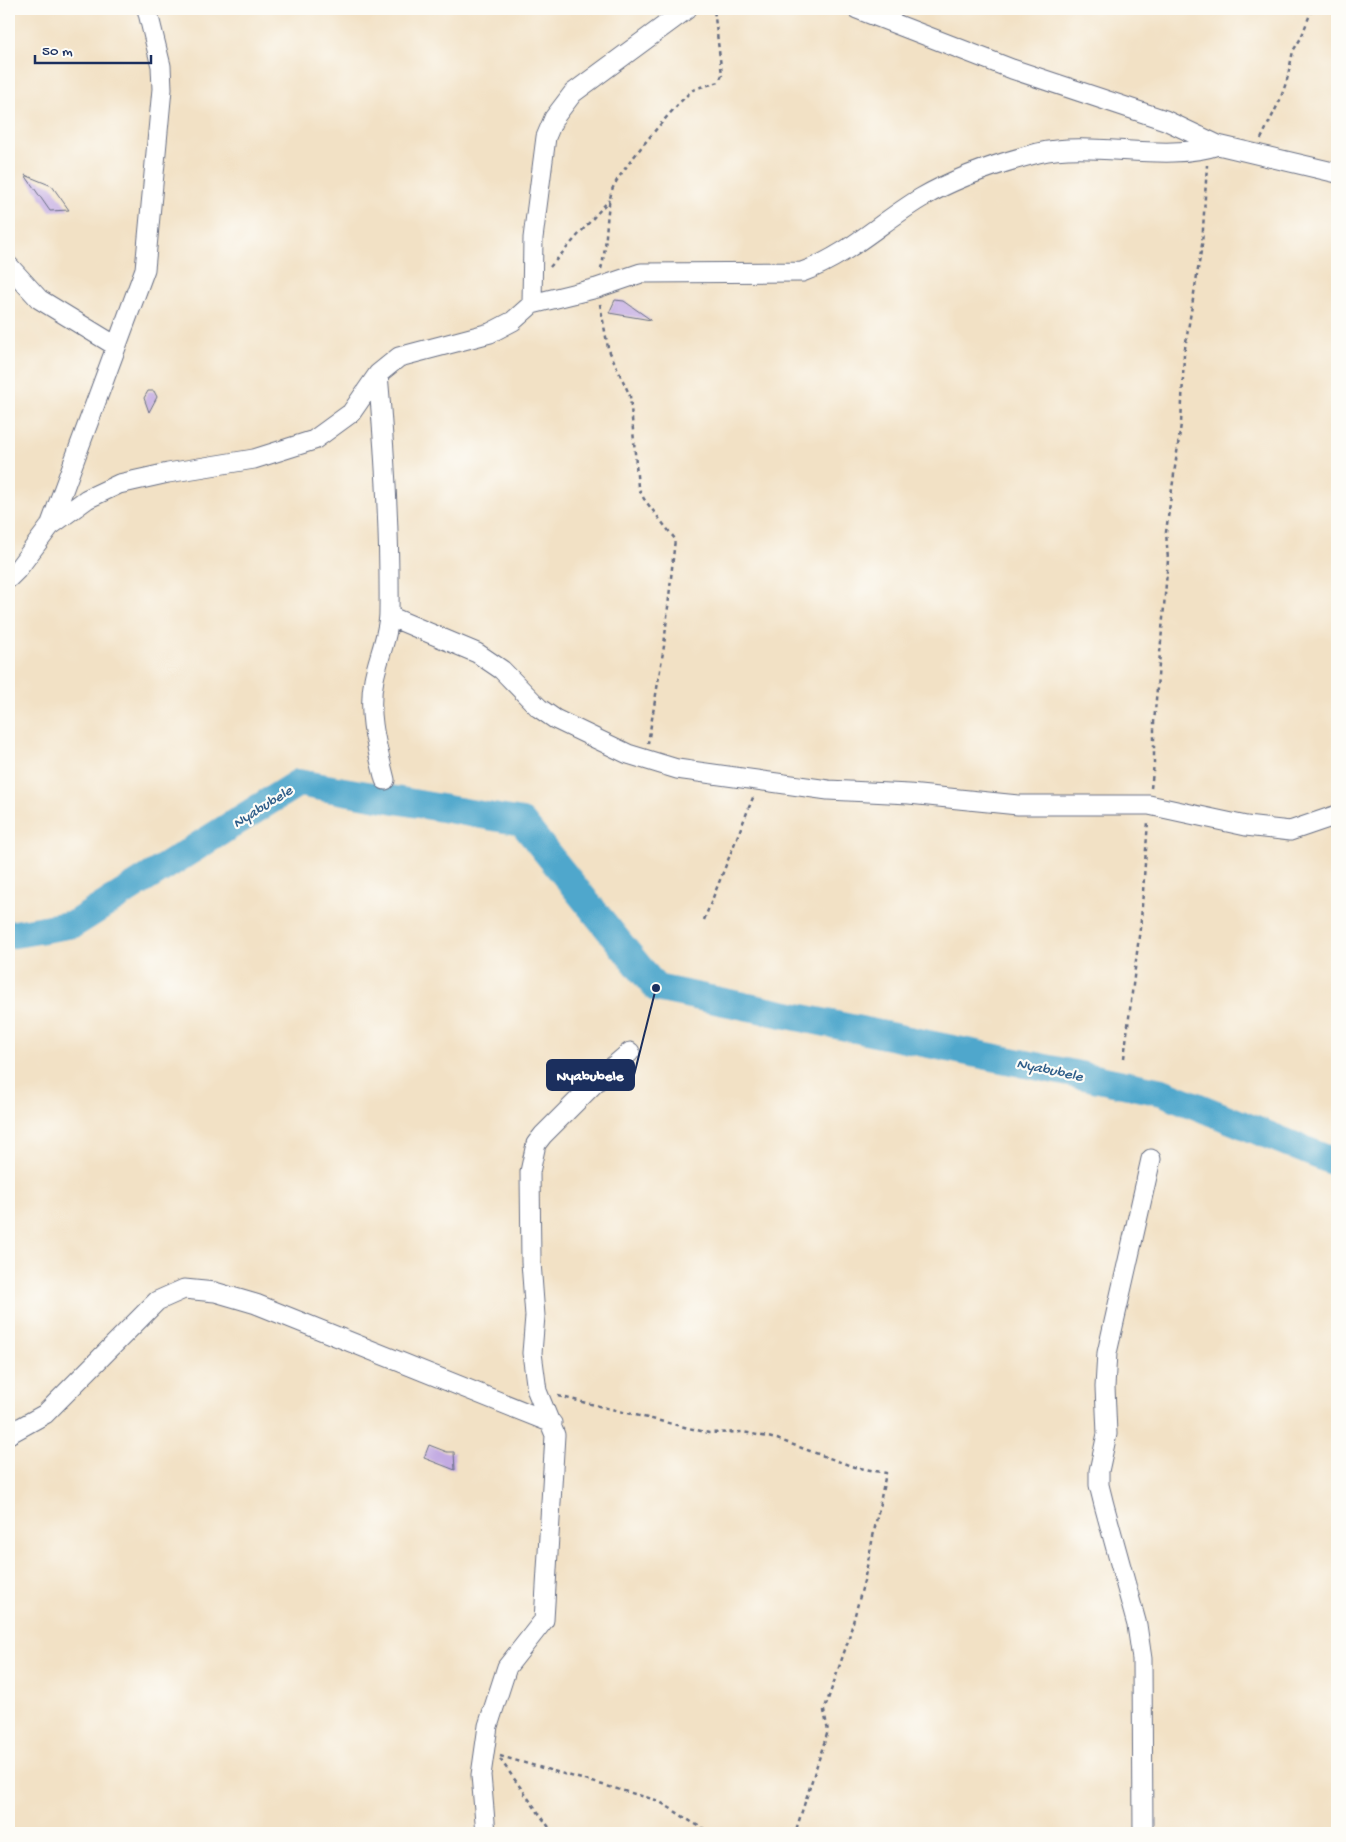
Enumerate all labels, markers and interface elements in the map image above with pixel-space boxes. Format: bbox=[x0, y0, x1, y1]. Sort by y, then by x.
scale bar bbox=[35, 32, 151, 64]
text: 50 m bbox=[42, 43, 73, 61]
water label: Nyabubele bbox=[230, 782, 297, 833]
water label: Nyabubele bbox=[1015, 1055, 1086, 1087]
callout: Nyabubele bbox=[547, 1060, 634, 1090]
text: Nyabubele bbox=[556, 1068, 625, 1086]

